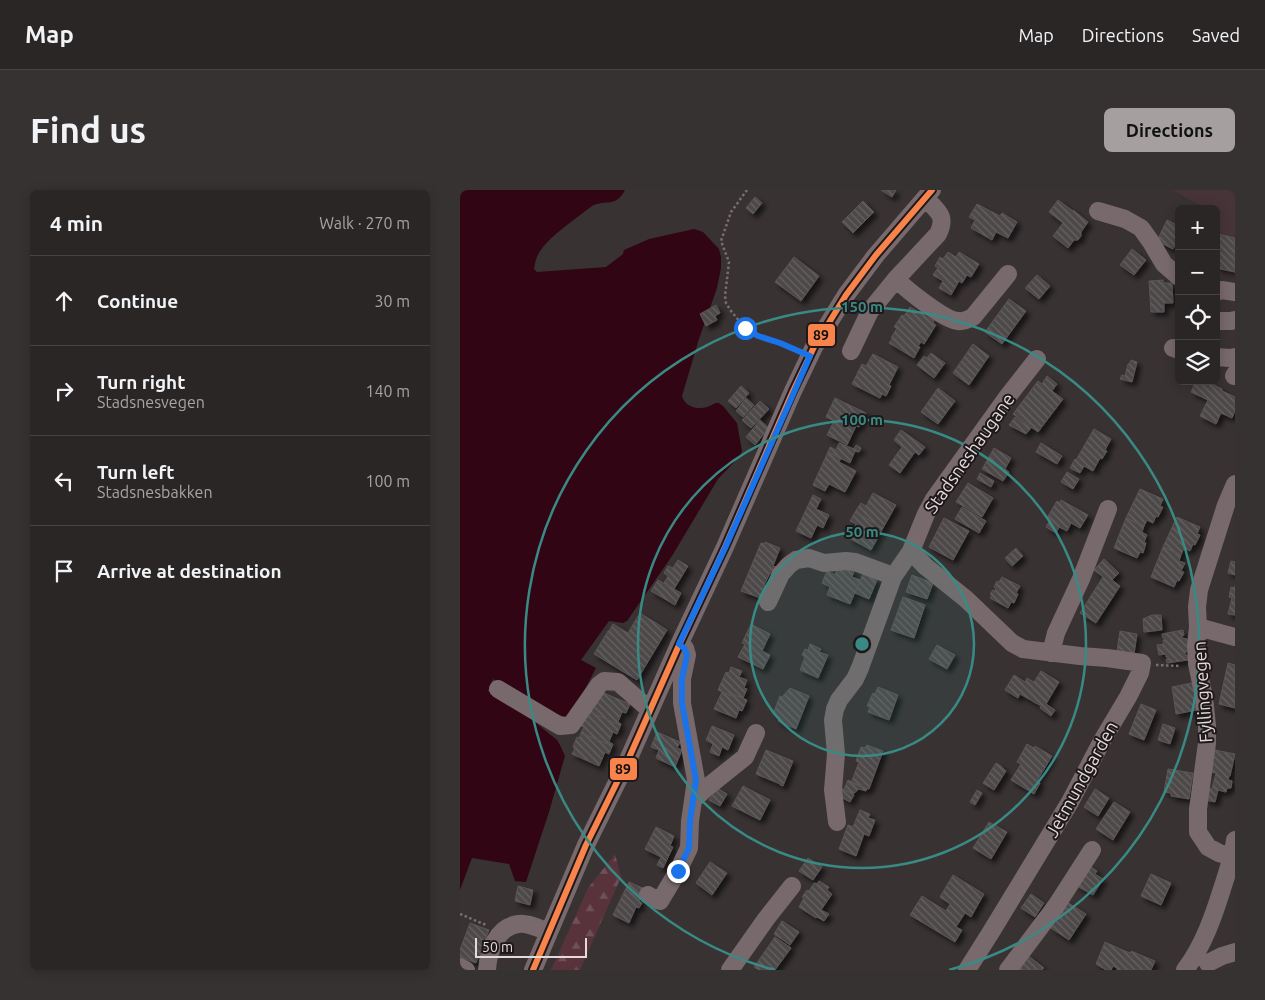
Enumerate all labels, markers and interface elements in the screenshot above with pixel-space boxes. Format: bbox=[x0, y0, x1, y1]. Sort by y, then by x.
text: Map bbox=[25, 21, 74, 48]
text: Map bbox=[1018, 25, 1054, 45]
text: Directions bbox=[1082, 25, 1164, 45]
text: Saved bbox=[1192, 25, 1240, 45]
button: Directions bbox=[1104, 108, 1235, 152]
text: Find us bbox=[30, 110, 146, 150]
map controls bbox=[1175, 205, 1220, 385]
button: + bbox=[1175, 205, 1220, 250]
text: 4 min bbox=[50, 211, 103, 235]
text: Walk · 270 m bbox=[319, 214, 410, 232]
button: − bbox=[1175, 250, 1220, 295]
icon: ahead bbox=[50, 287, 78, 315]
text: Continue bbox=[97, 290, 178, 312]
text: 30 m bbox=[374, 292, 410, 310]
button: locate bbox=[1175, 295, 1220, 340]
text: 150 m bbox=[841, 298, 883, 315]
route start bbox=[734, 317, 757, 340]
line badge: 89 bbox=[807, 323, 836, 347]
text: 89 bbox=[813, 327, 829, 343]
button: layers bbox=[1175, 340, 1220, 385]
text: Turn right bbox=[97, 371, 185, 393]
icon: right bbox=[50, 377, 78, 405]
text: 140 m bbox=[365, 382, 410, 400]
street label: Stadsneshaugane bbox=[920, 389, 1018, 517]
text: Stadsnesvegen bbox=[97, 393, 205, 411]
text: 100 m bbox=[841, 411, 883, 428]
text: Turn left bbox=[97, 461, 175, 483]
icon: left bbox=[50, 467, 78, 495]
text: 100 m bbox=[365, 472, 410, 490]
text: Stadsnesbakken bbox=[97, 483, 213, 501]
text: 50 m bbox=[845, 523, 879, 540]
icon: arrive bbox=[50, 557, 78, 585]
text: Arrive at destination bbox=[97, 560, 282, 582]
centre of rings bbox=[853, 635, 871, 653]
street label: Fyllingvegen bbox=[1188, 641, 1216, 743]
street label: Jetmundgarden bbox=[1041, 717, 1121, 841]
line badge: 89 bbox=[609, 757, 638, 781]
text: 89 bbox=[615, 761, 631, 777]
route end bbox=[667, 860, 690, 883]
scale bar bbox=[475, 935, 588, 958]
text: 50 m bbox=[482, 939, 513, 955]

